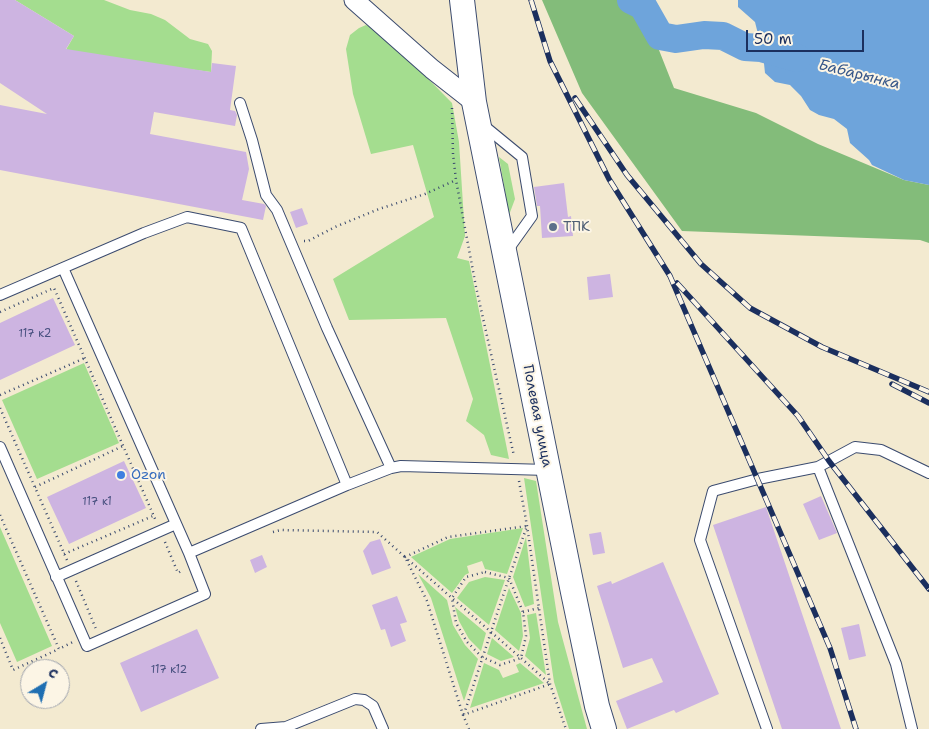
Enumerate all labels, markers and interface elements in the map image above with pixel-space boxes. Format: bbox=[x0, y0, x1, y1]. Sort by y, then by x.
scale bar bbox=[749, 20, 866, 52]
text: 50 m bbox=[754, 29, 792, 49]
water label: Бабарынка bbox=[816, 56, 902, 94]
place label: ТПК bbox=[563, 219, 590, 235]
marker: ТПК bbox=[547, 221, 559, 233]
house number: 117 к2 bbox=[19, 327, 51, 341]
street label: Полевая улица bbox=[519, 363, 555, 469]
place label: Ozon bbox=[131, 467, 166, 483]
marker: Ozon bbox=[115, 469, 127, 481]
house number: 117 к1 bbox=[82, 495, 112, 509]
north arrow bbox=[20, 659, 70, 709]
text: С bbox=[45, 663, 62, 683]
house number: 117 к12 bbox=[151, 663, 187, 677]

